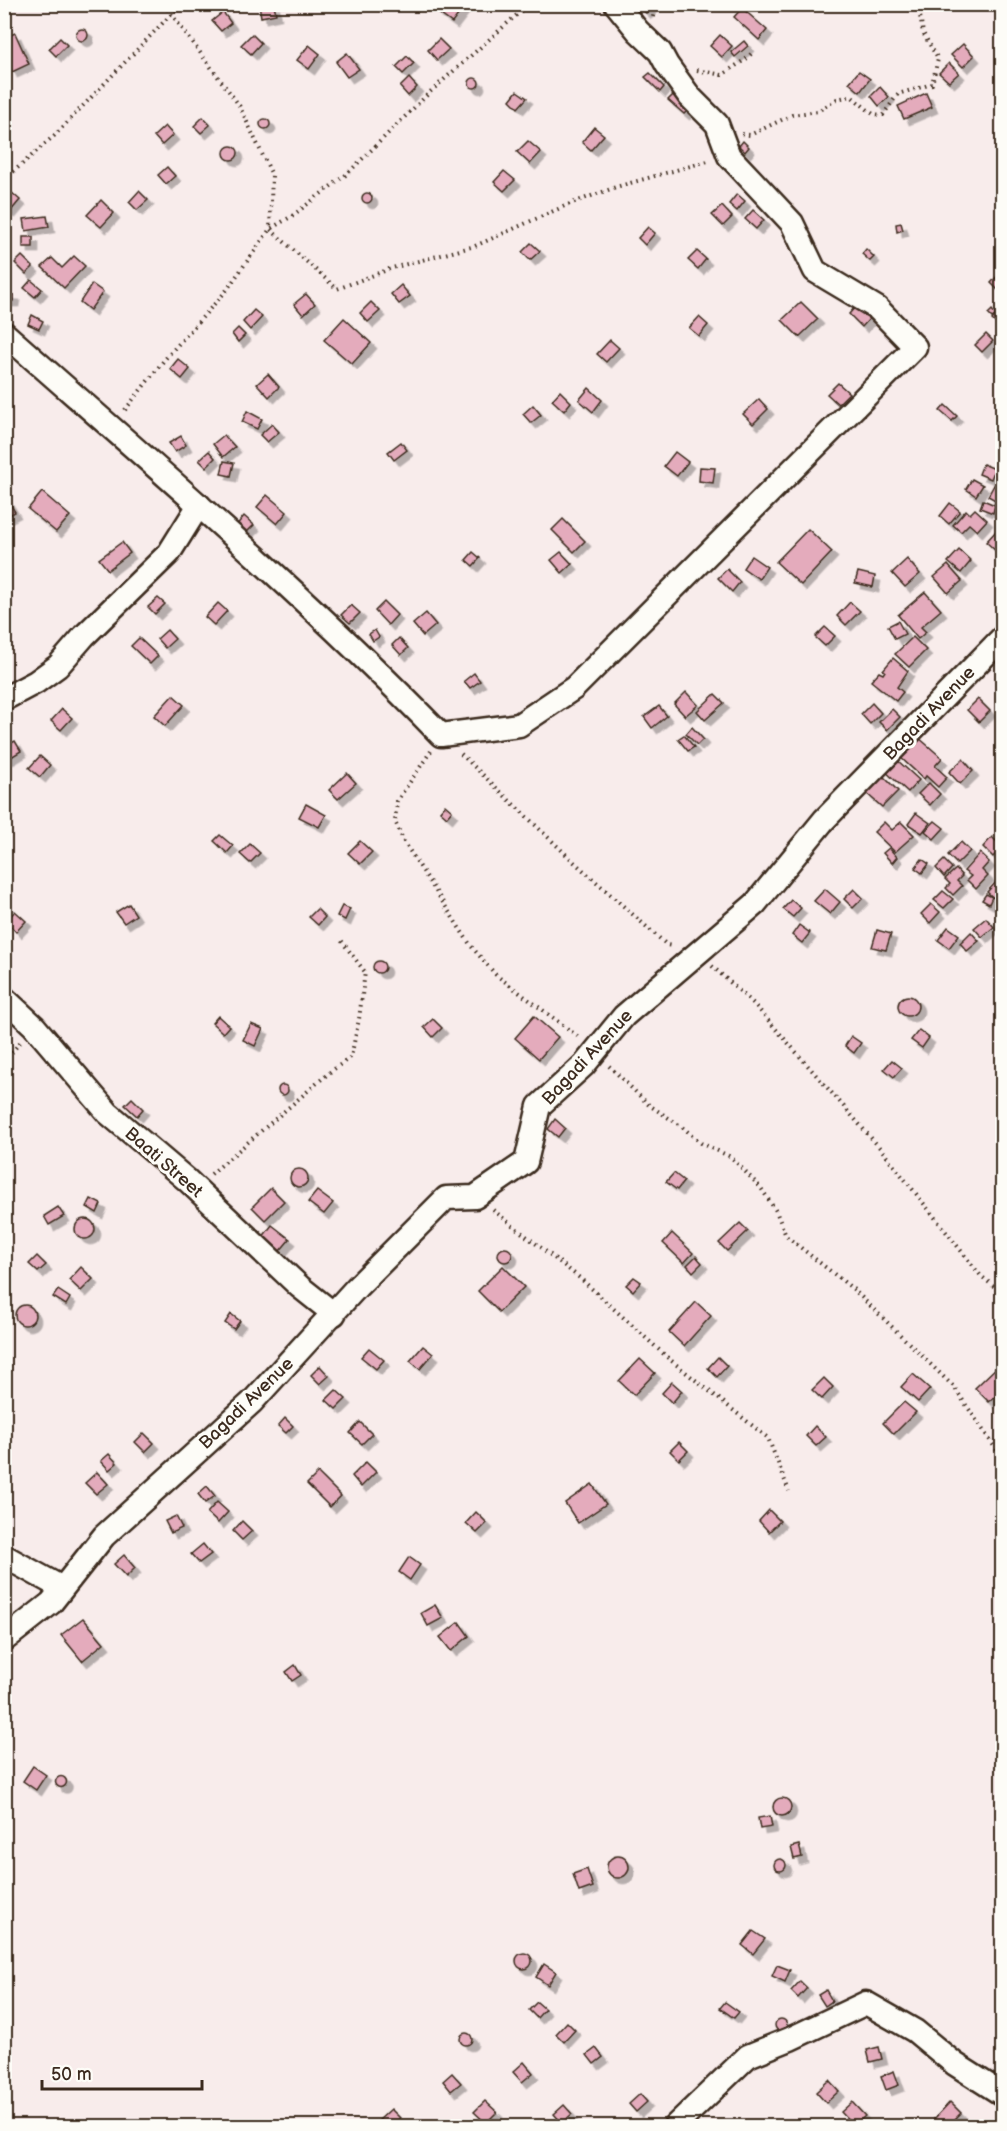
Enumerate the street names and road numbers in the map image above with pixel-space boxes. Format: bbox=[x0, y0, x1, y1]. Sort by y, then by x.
street label: Bagadi Avenue bbox=[879, 662, 980, 765]
street label: Bagadi Avenue bbox=[538, 1005, 637, 1109]
street label: Baati Street bbox=[120, 1123, 207, 1202]
street label: Bagadi Avenue bbox=[195, 1353, 298, 1454]

